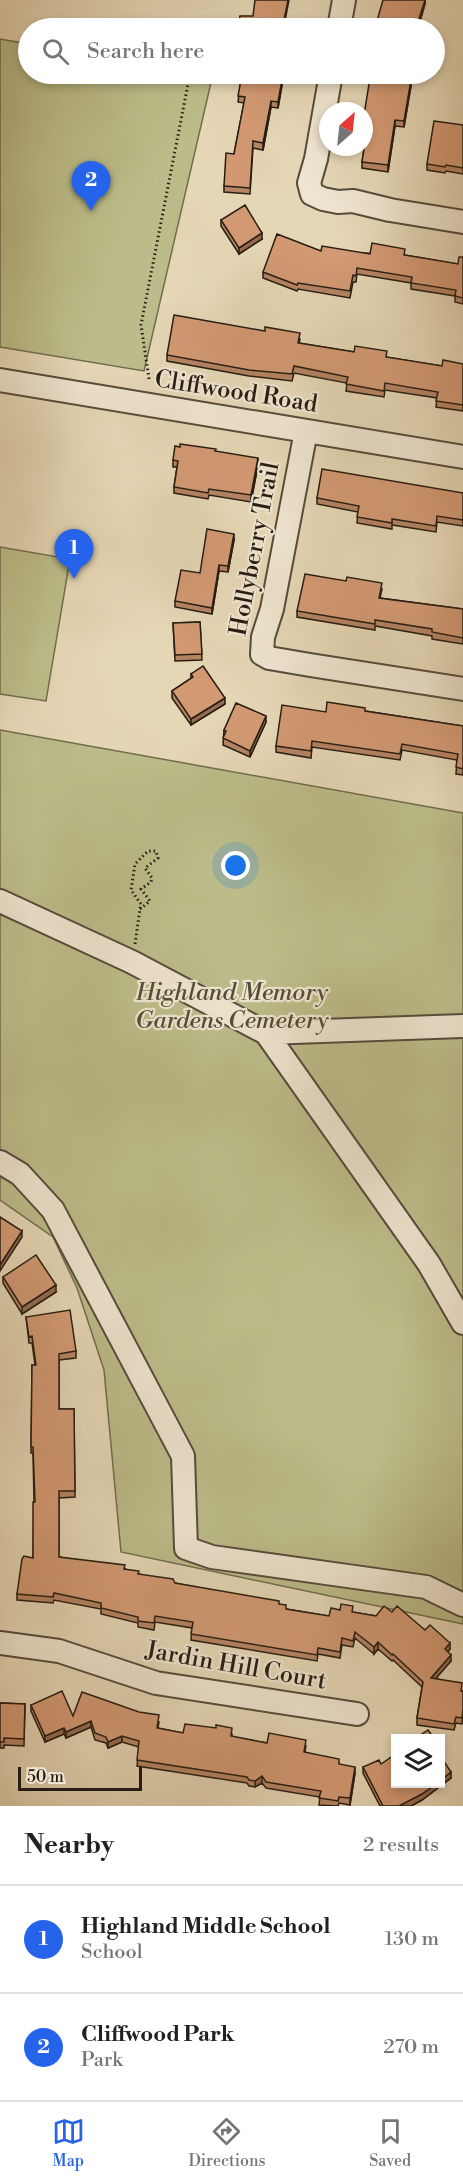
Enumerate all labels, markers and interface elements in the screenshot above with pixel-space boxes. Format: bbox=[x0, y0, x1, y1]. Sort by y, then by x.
search box bbox=[18, 18, 445, 84]
icon: search bbox=[39, 35, 72, 68]
text: Search here bbox=[87, 38, 204, 65]
north arrow bbox=[319, 102, 373, 156]
pin: 2 bbox=[72, 162, 110, 211]
street label: Cliffwood Road bbox=[152, 364, 320, 420]
street label: Hollyberry Trail bbox=[223, 460, 287, 638]
pin: 1 bbox=[54, 530, 94, 579]
your location bbox=[221, 851, 250, 880]
park label: Highland Memory Gardens Cemetery bbox=[135, 978, 329, 1036]
street label: Jardin Hill Court bbox=[142, 1635, 329, 1697]
map controls bbox=[391, 1734, 445, 1788]
button: layers bbox=[391, 1734, 445, 1788]
scale bar bbox=[18, 1764, 142, 1792]
text: 50 m bbox=[27, 1767, 64, 1787]
text: Nearby bbox=[24, 1829, 114, 1861]
text: 2 results bbox=[363, 1833, 439, 1858]
text: Highland Middle School bbox=[81, 1913, 331, 1940]
text: 1 bbox=[39, 1927, 48, 1952]
text: 130 m bbox=[384, 1927, 439, 1952]
text: School bbox=[81, 1940, 143, 1965]
text: Cliffwood Park bbox=[81, 2021, 234, 2048]
text: 2 bbox=[37, 2035, 50, 2060]
text: 270 m bbox=[383, 2035, 439, 2060]
text: Park bbox=[81, 2048, 123, 2073]
tab: Map bbox=[52, 2115, 85, 2171]
tab: Directions bbox=[188, 2115, 266, 2171]
tab: Saved bbox=[369, 2115, 411, 2171]

